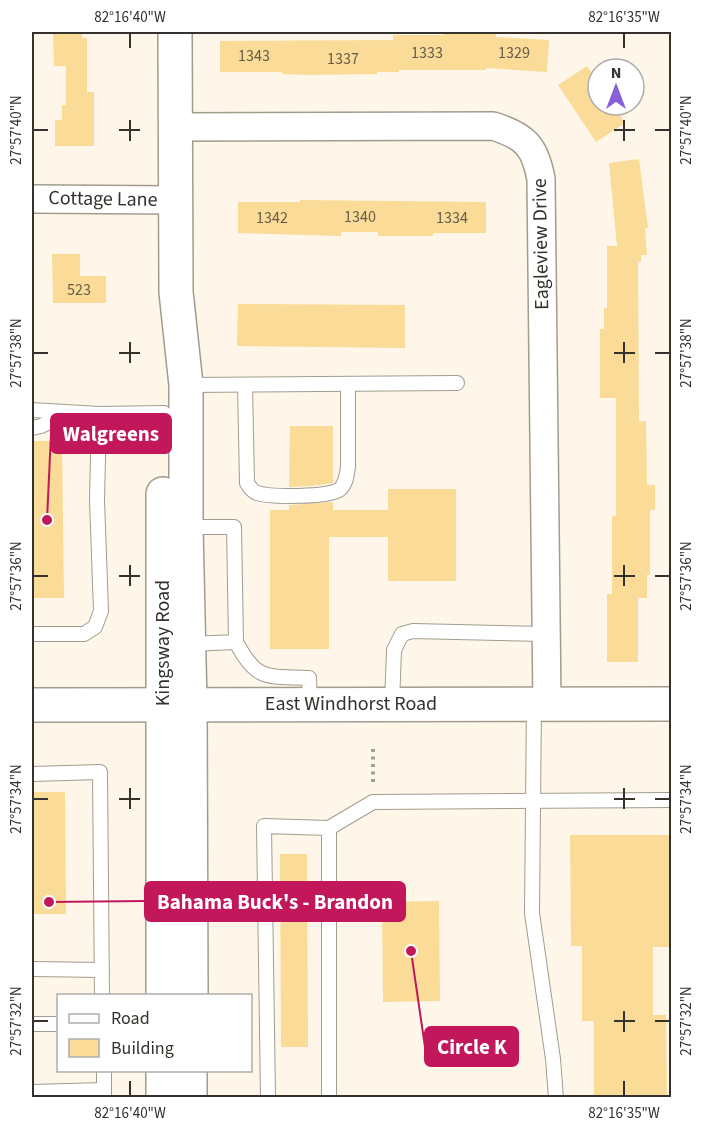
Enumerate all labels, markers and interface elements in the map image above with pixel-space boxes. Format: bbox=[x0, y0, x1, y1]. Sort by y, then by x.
text: 82°16'40"W bbox=[94, 7, 166, 28]
text: 82°16'35"W bbox=[588, 7, 660, 28]
house number: 1333 bbox=[411, 42, 443, 64]
house number: 1329 bbox=[498, 42, 530, 64]
house number: 1343 bbox=[238, 45, 270, 67]
house number: 1337 bbox=[327, 48, 359, 70]
north arrow bbox=[586, 57, 646, 117]
text: N bbox=[611, 62, 621, 84]
text: 27°57'40"N bbox=[6, 95, 27, 165]
text: 27°57'40"N bbox=[676, 95, 697, 165]
street label: Eagleview Drive bbox=[526, 178, 556, 310]
street label: Cottage Lane bbox=[48, 184, 158, 214]
house number: 1340 bbox=[344, 206, 376, 228]
house number: 1342 bbox=[256, 207, 288, 229]
house number: 1334 bbox=[436, 207, 468, 229]
house number: 523 bbox=[67, 279, 91, 301]
text: 27°57'38"N bbox=[6, 318, 27, 388]
text: 27°57'38"N bbox=[676, 318, 697, 388]
callout: Walgreens bbox=[51, 414, 171, 453]
text: Walgreens bbox=[63, 419, 159, 449]
text: 27°57'36"N bbox=[6, 541, 27, 611]
text: 27°57'36"N bbox=[676, 541, 697, 611]
street label: Kingsway Road bbox=[149, 580, 177, 706]
street label: East Windhorst Road bbox=[265, 690, 437, 718]
text: 27°57'34"N bbox=[6, 764, 27, 834]
text: 27°57'34"N bbox=[676, 764, 697, 834]
callout: Bahama Buck's - Brandon bbox=[145, 882, 405, 921]
text: Bahama Buck's - Brandon bbox=[157, 887, 393, 917]
text: 27°57'32"N bbox=[6, 986, 27, 1056]
text: 27°57'32"N bbox=[676, 986, 697, 1056]
legend bbox=[57, 994, 252, 1072]
text: Road bbox=[111, 1006, 150, 1031]
callout: Circle K bbox=[425, 1027, 518, 1066]
text: Circle K bbox=[437, 1032, 508, 1062]
text: Building bbox=[111, 1036, 174, 1061]
text: 82°16'40"W bbox=[94, 1103, 166, 1124]
text: 82°16'35"W bbox=[588, 1103, 660, 1124]

